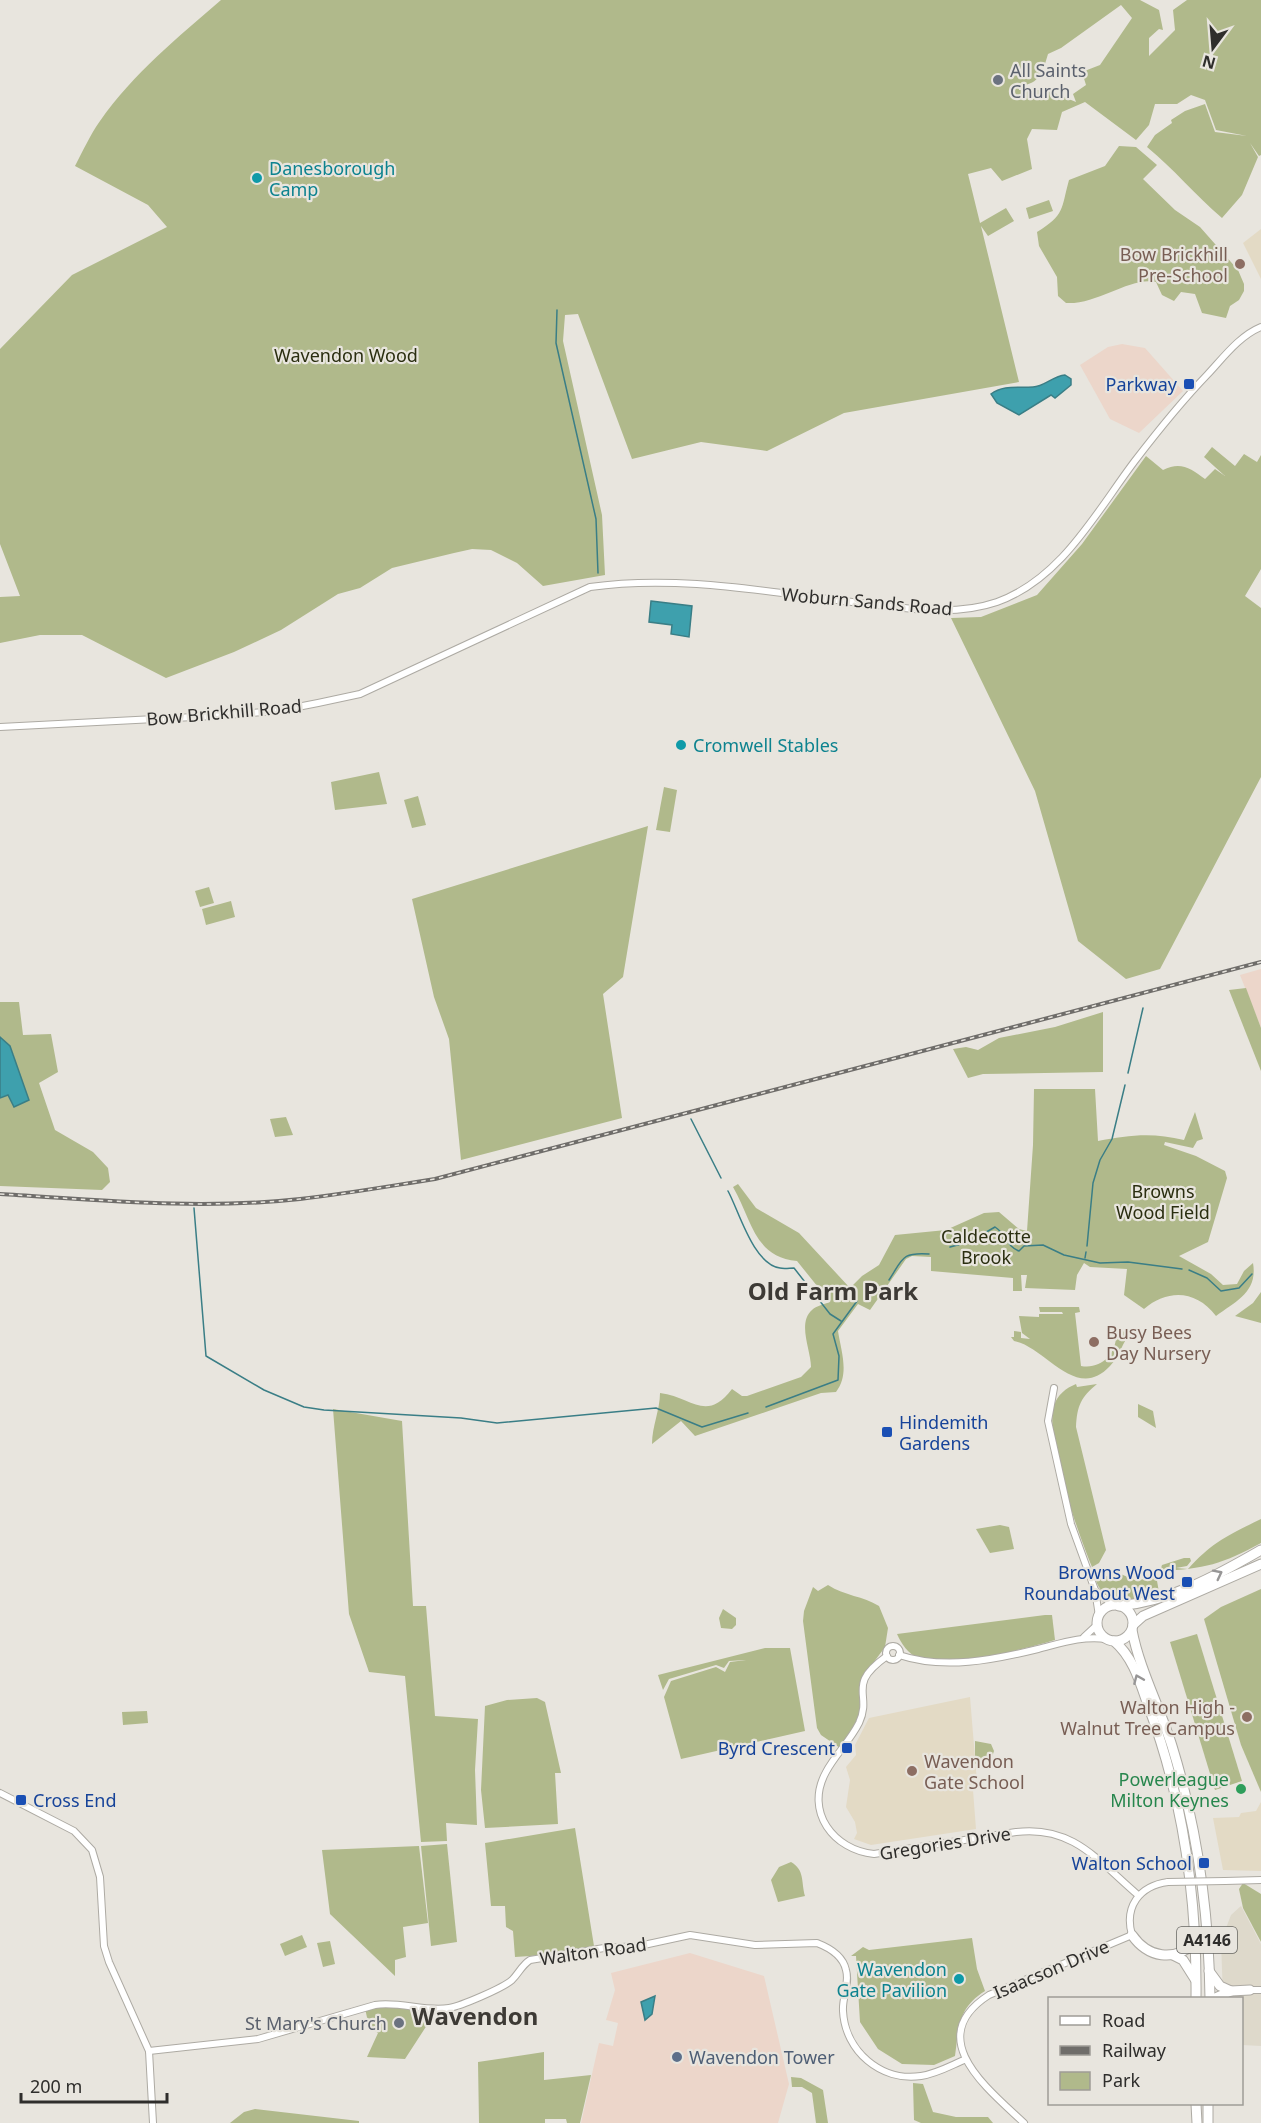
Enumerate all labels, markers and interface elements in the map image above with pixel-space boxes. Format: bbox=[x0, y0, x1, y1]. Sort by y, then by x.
north arrow bbox=[1183, 18, 1243, 78]
text: N bbox=[1200, 50, 1218, 75]
place label: All Saints Church bbox=[1010, 58, 1086, 103]
marker: All Saints Church bbox=[991, 73, 1005, 87]
place label: Danesborough Camp bbox=[269, 156, 395, 201]
marker: Danesborough Camp bbox=[250, 171, 264, 185]
place label: Bow Brickhill Pre-School bbox=[1120, 242, 1228, 287]
marker: Bow Brickhill Pre-School bbox=[1233, 257, 1247, 271]
park label: Wavendon Wood bbox=[274, 343, 418, 367]
place label: Parkway bbox=[1106, 372, 1178, 396]
marker: Parkway bbox=[1182, 377, 1196, 391]
street label: Woburn Sands Road bbox=[781, 582, 953, 620]
street label: Bow Brickhill Road bbox=[145, 693, 303, 731]
place label: Cromwell Stables bbox=[693, 733, 838, 757]
marker: Cromwell Stables bbox=[674, 738, 688, 752]
park label: Browns Wood Field bbox=[1116, 1179, 1210, 1224]
park label: Caldecotte Brook bbox=[941, 1224, 1031, 1269]
district label: Old Farm Park bbox=[748, 1274, 918, 1307]
place label: Busy Bees Day Nursery bbox=[1106, 1320, 1212, 1365]
marker: Busy Bees Day Nursery bbox=[1087, 1335, 1101, 1349]
place label: Hindemith Gardens bbox=[899, 1410, 988, 1455]
marker: Hindemith Gardens bbox=[880, 1425, 894, 1439]
place label: Browns Wood Roundabout West bbox=[1024, 1560, 1175, 1605]
one-way arrow bbox=[1212, 1569, 1223, 1581]
marker: Browns Wood Roundabout West bbox=[1180, 1575, 1194, 1589]
one-way arrow bbox=[1133, 1674, 1145, 1685]
place label: Walton High - Walnut Tree Campus bbox=[1060, 1695, 1235, 1740]
marker: Walton High - Walnut Tree Campus bbox=[1240, 1710, 1254, 1724]
place label: Byrd Crescent bbox=[718, 1736, 835, 1760]
marker: Byrd Crescent bbox=[840, 1741, 854, 1755]
place label: Wavendon Gate School bbox=[924, 1749, 1025, 1794]
marker: Wavendon Gate School bbox=[905, 1764, 919, 1778]
place label: Powerleague Milton Keynes bbox=[1110, 1767, 1229, 1812]
marker: Powerleague Milton Keynes bbox=[1234, 1782, 1248, 1796]
place label: Cross End bbox=[33, 1788, 116, 1812]
marker: Cross End bbox=[14, 1793, 28, 1807]
street label: Gregories Drive bbox=[878, 1821, 1012, 1865]
place label: Walton School bbox=[1072, 1851, 1192, 1875]
marker: Walton School bbox=[1197, 1856, 1211, 1870]
road number: A4146 bbox=[1177, 1927, 1237, 1953]
street label: Walton Road bbox=[538, 1932, 648, 1970]
street label: Isaacson Drive bbox=[990, 1934, 1112, 2004]
place label: Wavendon Gate Pavilion bbox=[836, 1957, 947, 2002]
marker: Wavendon Gate Pavilion bbox=[952, 1972, 966, 1986]
legend bbox=[1048, 1997, 1243, 2105]
district label: Wavendon bbox=[412, 1999, 538, 2032]
text: Road bbox=[1102, 2008, 1145, 2032]
place label: St Mary's Church bbox=[245, 2011, 387, 2035]
marker: St Mary's Church bbox=[392, 2016, 406, 2030]
text: Railway bbox=[1102, 2038, 1167, 2062]
place label: Wavendon Tower bbox=[689, 2045, 835, 2069]
marker: Wavendon Tower bbox=[670, 2050, 684, 2064]
scale bar bbox=[21, 2066, 166, 2104]
text: Park bbox=[1102, 2068, 1140, 2092]
text: 200 m bbox=[30, 2074, 82, 2098]

